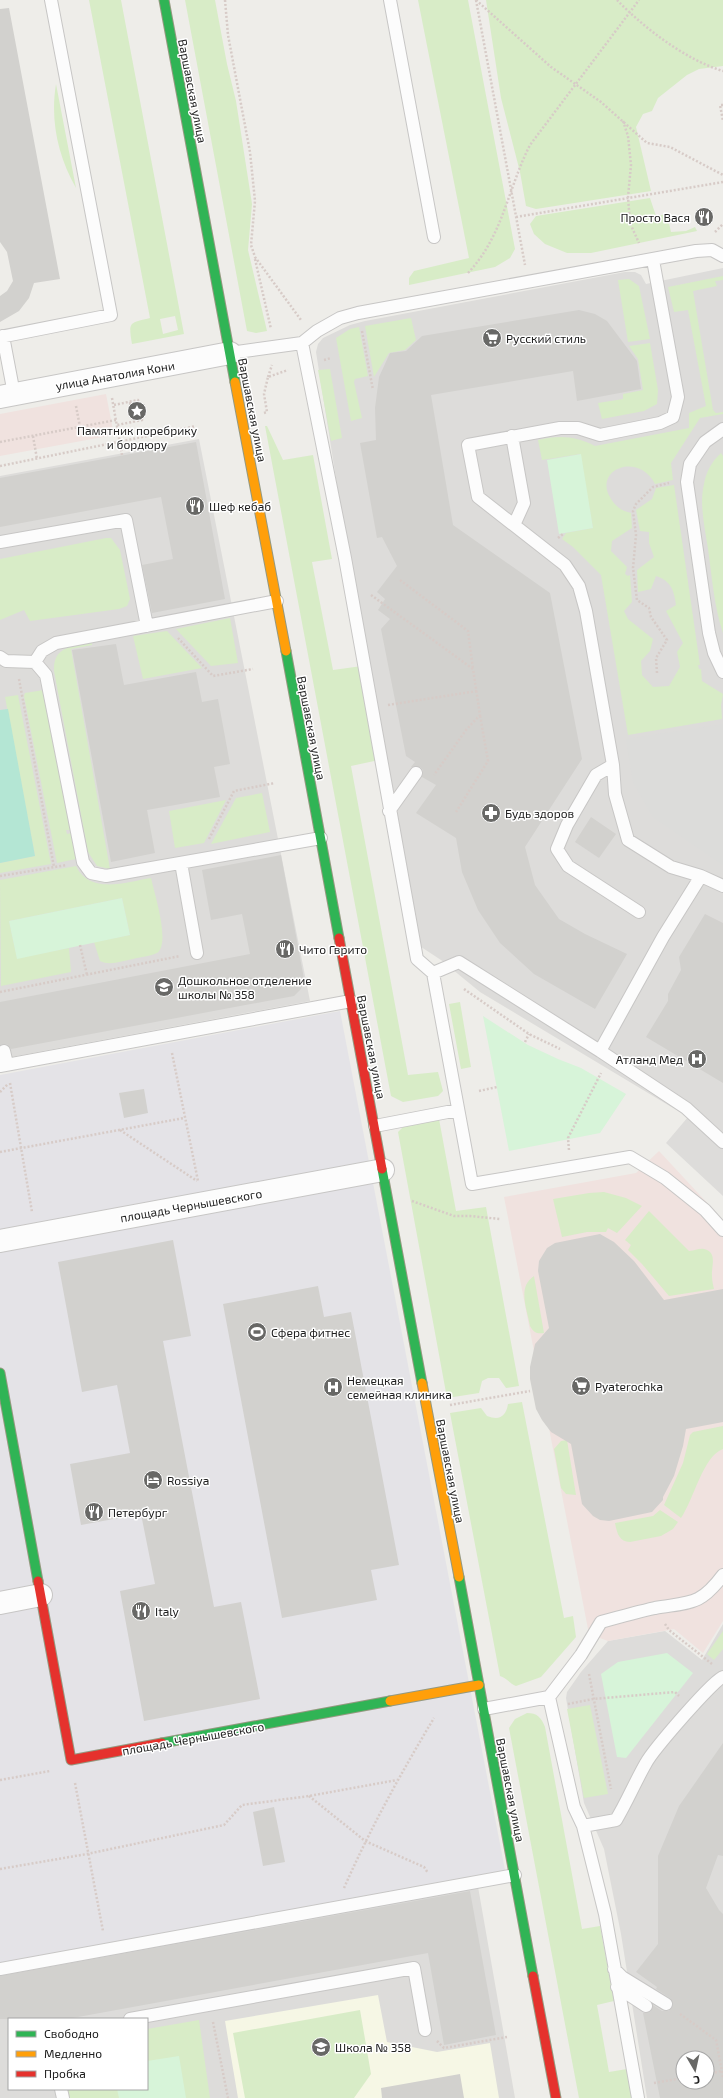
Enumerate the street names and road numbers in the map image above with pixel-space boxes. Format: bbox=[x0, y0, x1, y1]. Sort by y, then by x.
street label: Варшавская улица bbox=[175, 38, 210, 144]
street label: Варшавская улица bbox=[235, 357, 270, 463]
street label: улица Анатолия Кони bbox=[54, 358, 176, 393]
street label: Варшавская улица bbox=[294, 675, 329, 781]
street label: Варшавская улица bbox=[354, 994, 389, 1100]
street label: площадь Чернышевского bbox=[119, 1186, 263, 1224]
street label: Варшавская улица bbox=[433, 1418, 468, 1524]
street label: площадь Чернышевского bbox=[121, 1719, 265, 1757]
street label: Варшавская улица bbox=[493, 1737, 528, 1843]

